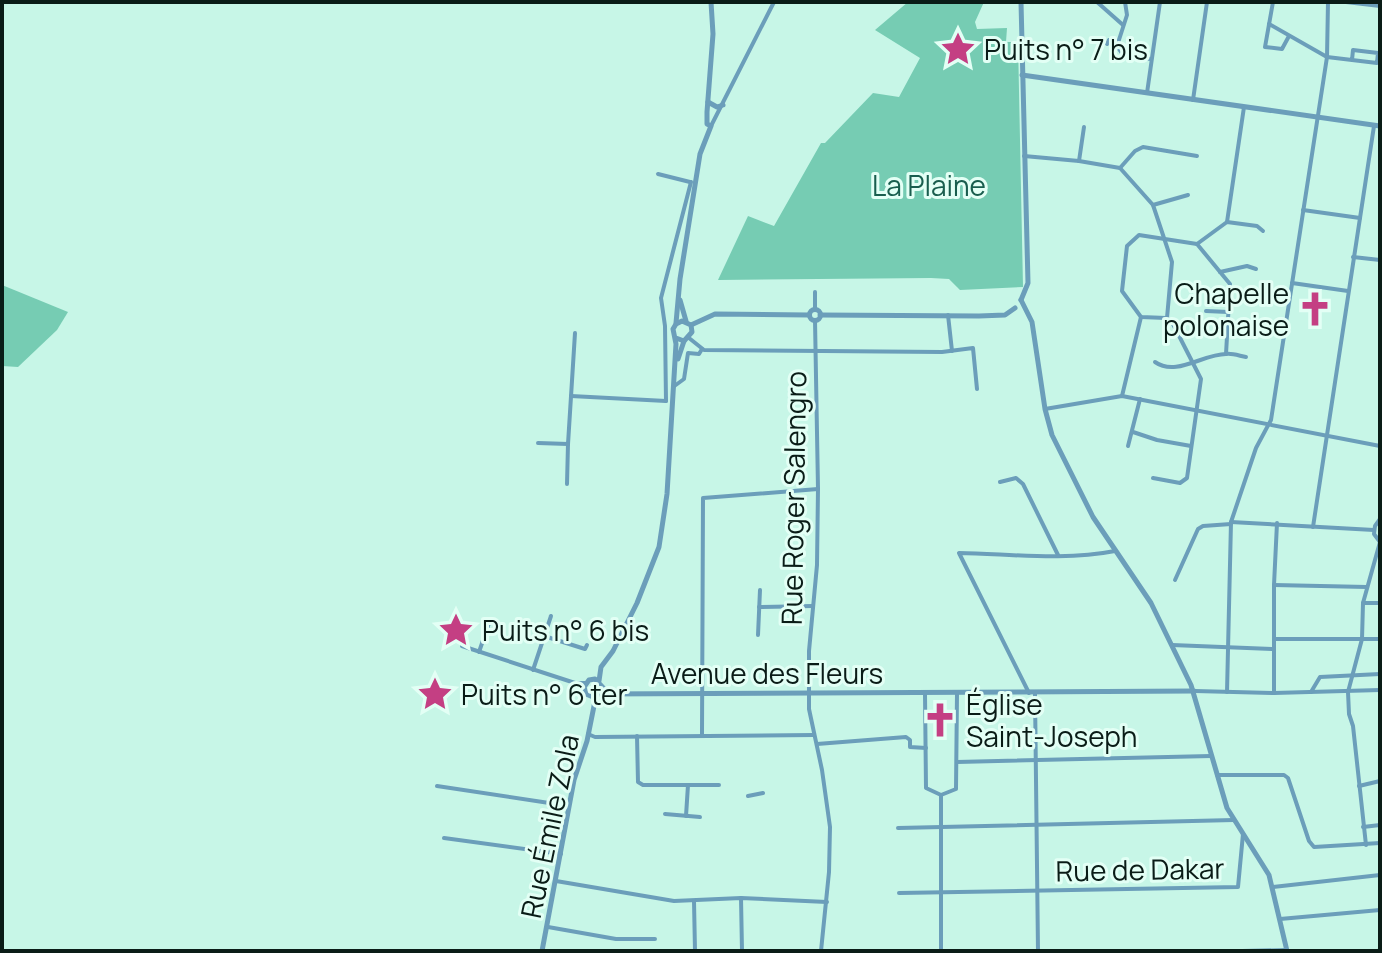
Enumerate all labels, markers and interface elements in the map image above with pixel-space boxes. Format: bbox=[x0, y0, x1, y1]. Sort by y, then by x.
place icon: Puits n° 7 bis bbox=[939, 30, 977, 68]
place label: Puits n° 7 bis bbox=[984, 30, 1148, 68]
park label: La Plaine bbox=[872, 166, 986, 204]
place label: Chapelle polonaise bbox=[1163, 274, 1289, 344]
church icon: Chapelle polonaise bbox=[1296, 290, 1334, 328]
street label: Rue Roger Salengro bbox=[772, 371, 814, 625]
place icon: Puits n° 6 bis bbox=[437, 611, 475, 649]
place label: Puits n° 6 bis bbox=[482, 611, 649, 649]
street label: Avenue des Fleurs bbox=[651, 654, 883, 692]
place icon: Puits n° 6 ter bbox=[416, 675, 454, 713]
place label: Puits n° 6 ter bbox=[461, 675, 628, 713]
place label: Église Saint-Joseph bbox=[966, 685, 1137, 755]
church icon: Église Saint-Joseph bbox=[921, 701, 959, 739]
street label: Rue Émile Zola bbox=[511, 731, 587, 921]
street label: Rue de Dakar bbox=[1055, 849, 1225, 889]

